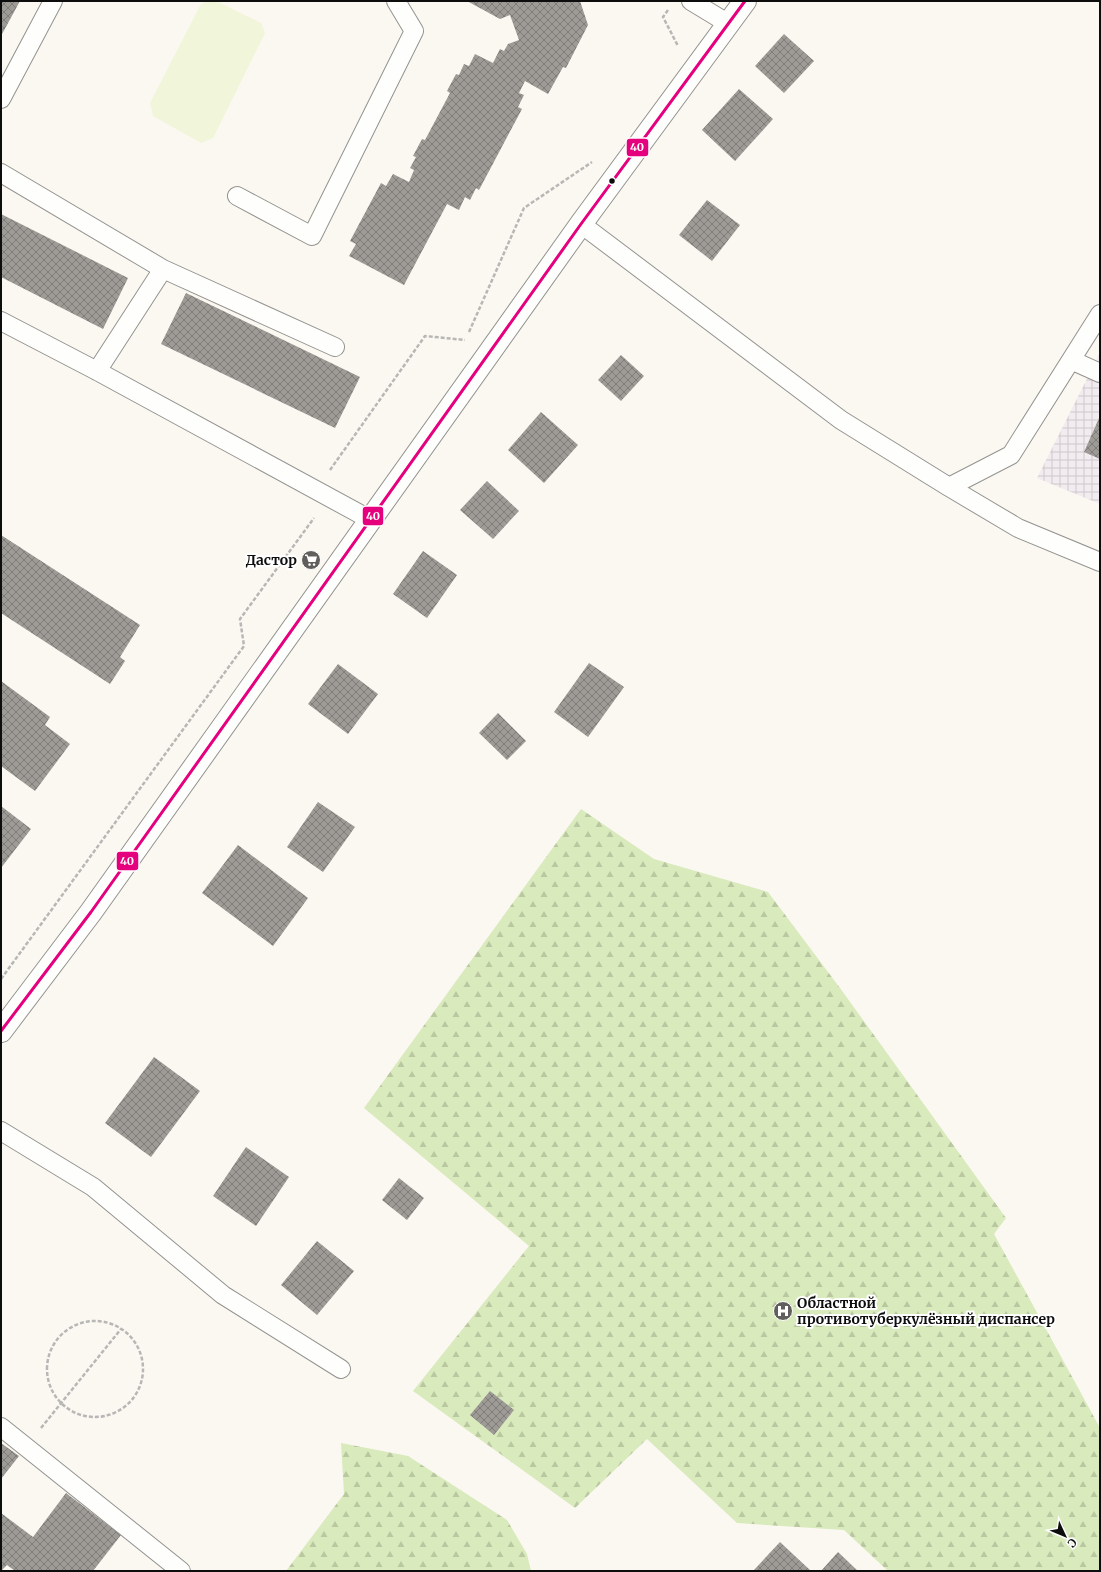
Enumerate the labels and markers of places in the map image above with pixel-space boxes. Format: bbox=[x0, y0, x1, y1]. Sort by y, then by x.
unlabelled marker bbox=[607, 176, 617, 186]
supermarket icon: Дастор bbox=[300, 549, 322, 571]
place label: Дастор bbox=[246, 551, 297, 569]
place label: Областной противотуберкулёзный диспансер bbox=[797, 1294, 1055, 1328]
hospital icon: Областной противотуберкулёзный диспансер bbox=[772, 1300, 794, 1322]

